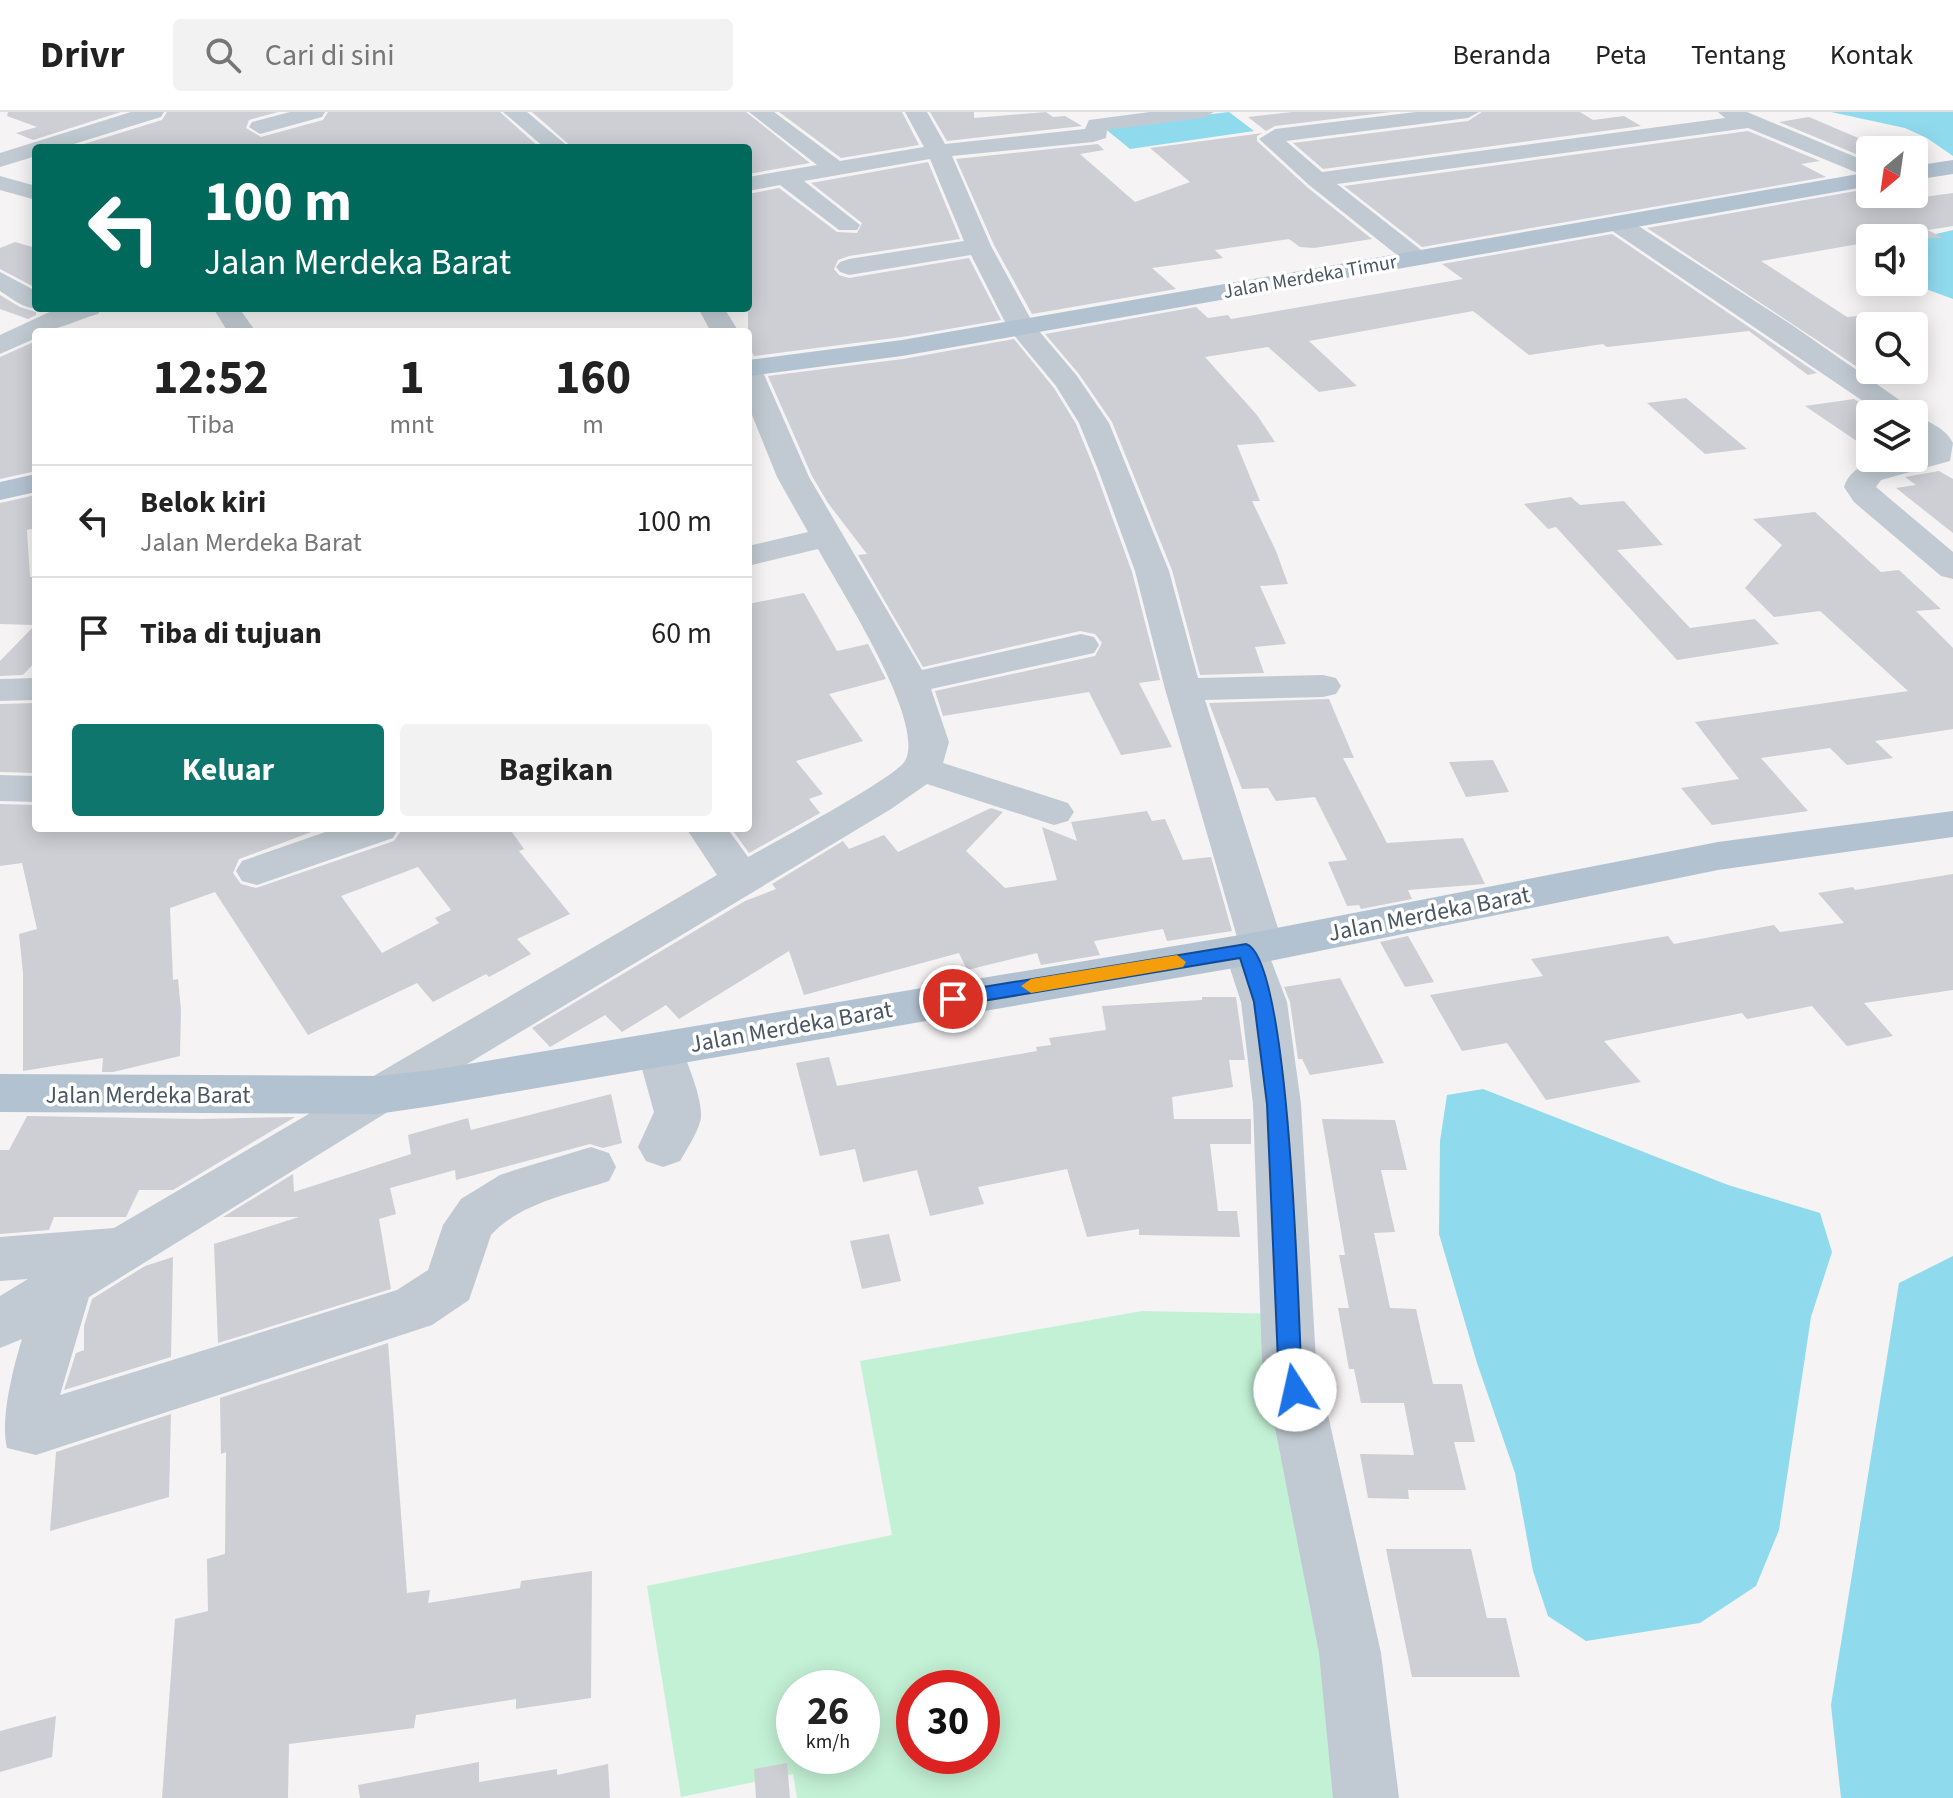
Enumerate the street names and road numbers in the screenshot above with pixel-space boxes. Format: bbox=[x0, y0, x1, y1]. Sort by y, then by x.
street label: Jalan Merdeka Timur bbox=[1221, 248, 1399, 306]
street label: Jalan Merdeka Barat bbox=[1325, 877, 1533, 951]
street label: Jalan Merdeka Barat bbox=[687, 992, 895, 1062]
street label: Jalan Merdeka Barat bbox=[46, 1078, 250, 1113]

